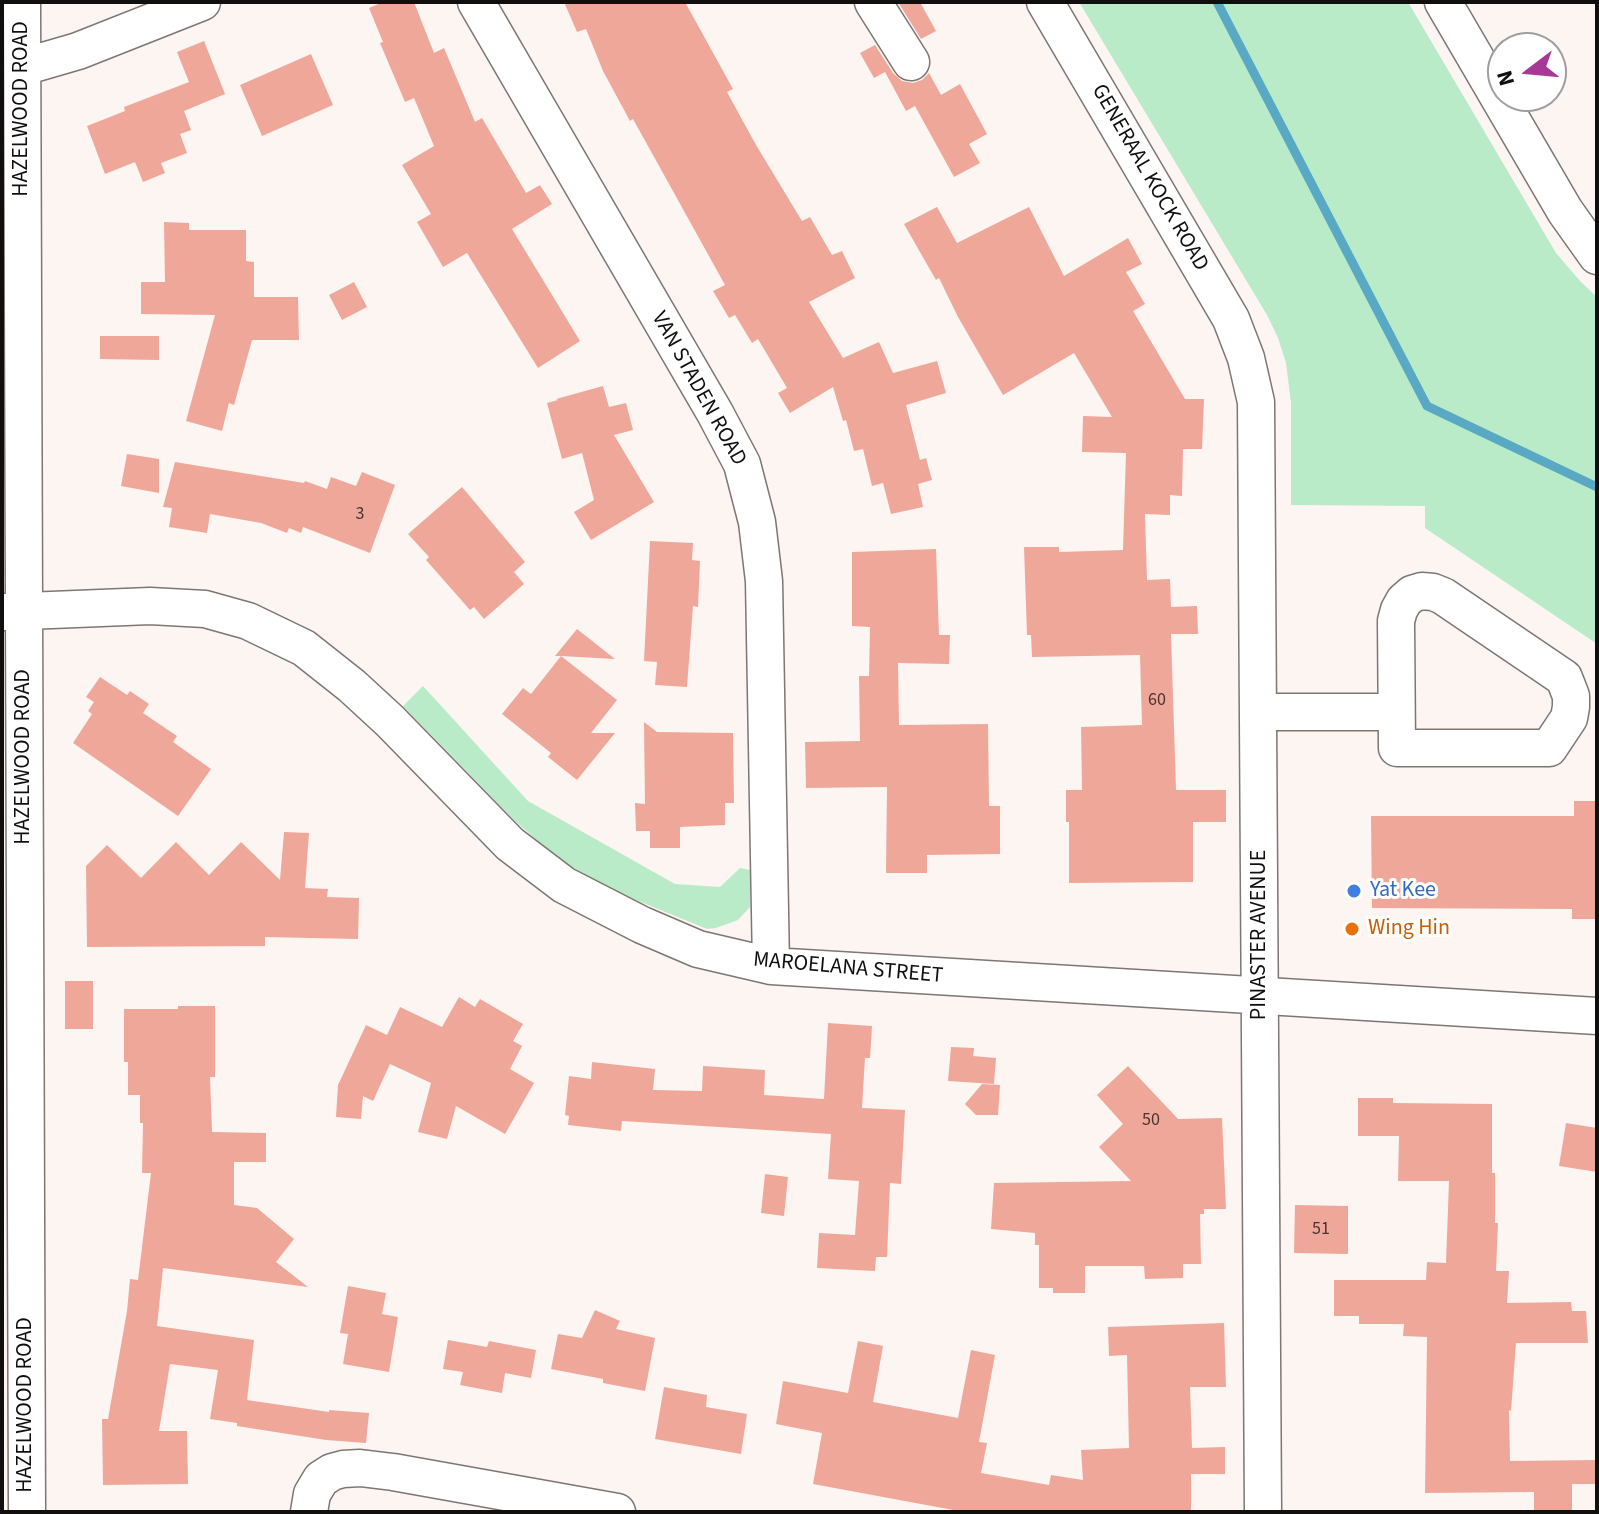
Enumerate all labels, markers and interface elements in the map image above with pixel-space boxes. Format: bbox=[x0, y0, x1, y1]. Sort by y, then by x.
street label: HAZELWOOD ROAD bbox=[9, 21, 35, 197]
north arrow bbox=[1487, 32, 1567, 112]
text: N bbox=[1488, 67, 1523, 90]
street label: GENERAAL KOCK ROAD bbox=[1085, 80, 1213, 276]
street label: VAN STADEN ROAD bbox=[645, 307, 751, 471]
house number: 3 bbox=[356, 504, 364, 526]
street label: HAZELWOOD ROAD bbox=[11, 669, 37, 845]
house number: 60 bbox=[1148, 690, 1166, 712]
street label: PINASTER AVENUE bbox=[1247, 850, 1273, 1020]
place label: Yat Kee bbox=[1370, 878, 1436, 904]
marker: Yat Kee bbox=[1345, 882, 1363, 900]
place label: Wing Hin bbox=[1368, 916, 1450, 942]
marker: Wing Hin bbox=[1343, 920, 1361, 938]
street label: MAROELANA STREET bbox=[752, 948, 944, 990]
house number: 50 bbox=[1142, 1110, 1160, 1132]
house number: 51 bbox=[1312, 1219, 1330, 1241]
street label: HAZELWOOD ROAD bbox=[13, 1317, 39, 1493]

